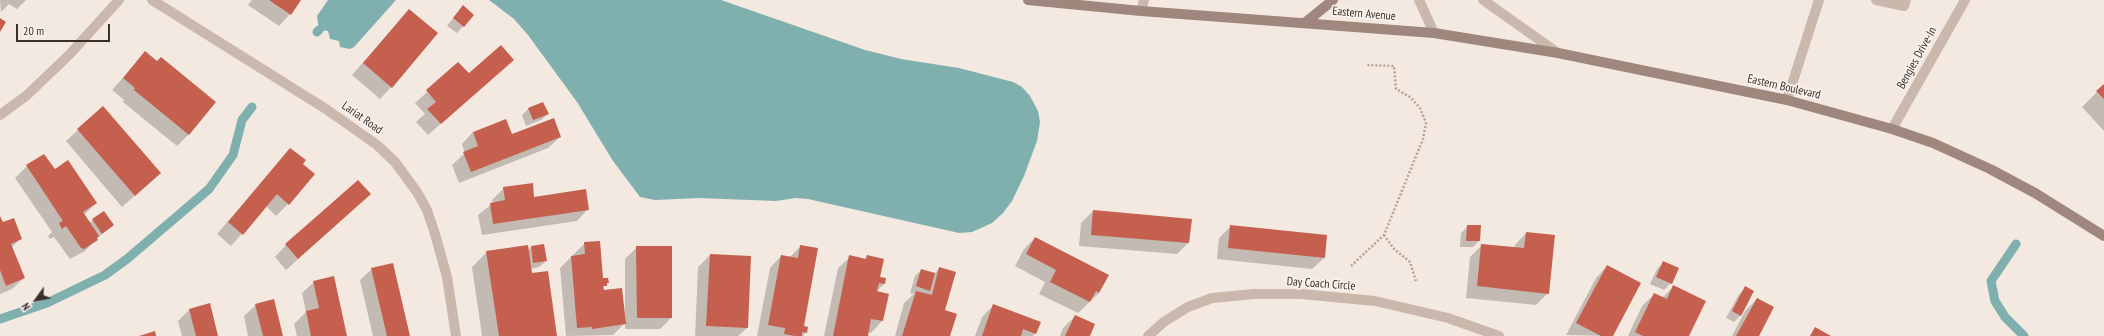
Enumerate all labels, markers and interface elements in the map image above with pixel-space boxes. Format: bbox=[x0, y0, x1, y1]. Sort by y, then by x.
street label: Eastern Avenue bbox=[1332, 4, 1396, 24]
scale bar bbox=[18, 16, 112, 42]
text: 20 m bbox=[23, 23, 44, 38]
street label: Bengies Drive-In bbox=[1894, 25, 1940, 91]
street label: Eastern Boulevard bbox=[1746, 72, 1822, 102]
street label: Lariat Road bbox=[339, 99, 385, 137]
street label: Day Coach Circle bbox=[1286, 274, 1356, 294]
north arrow bbox=[16, 280, 56, 320]
text: N bbox=[18, 300, 33, 313]

